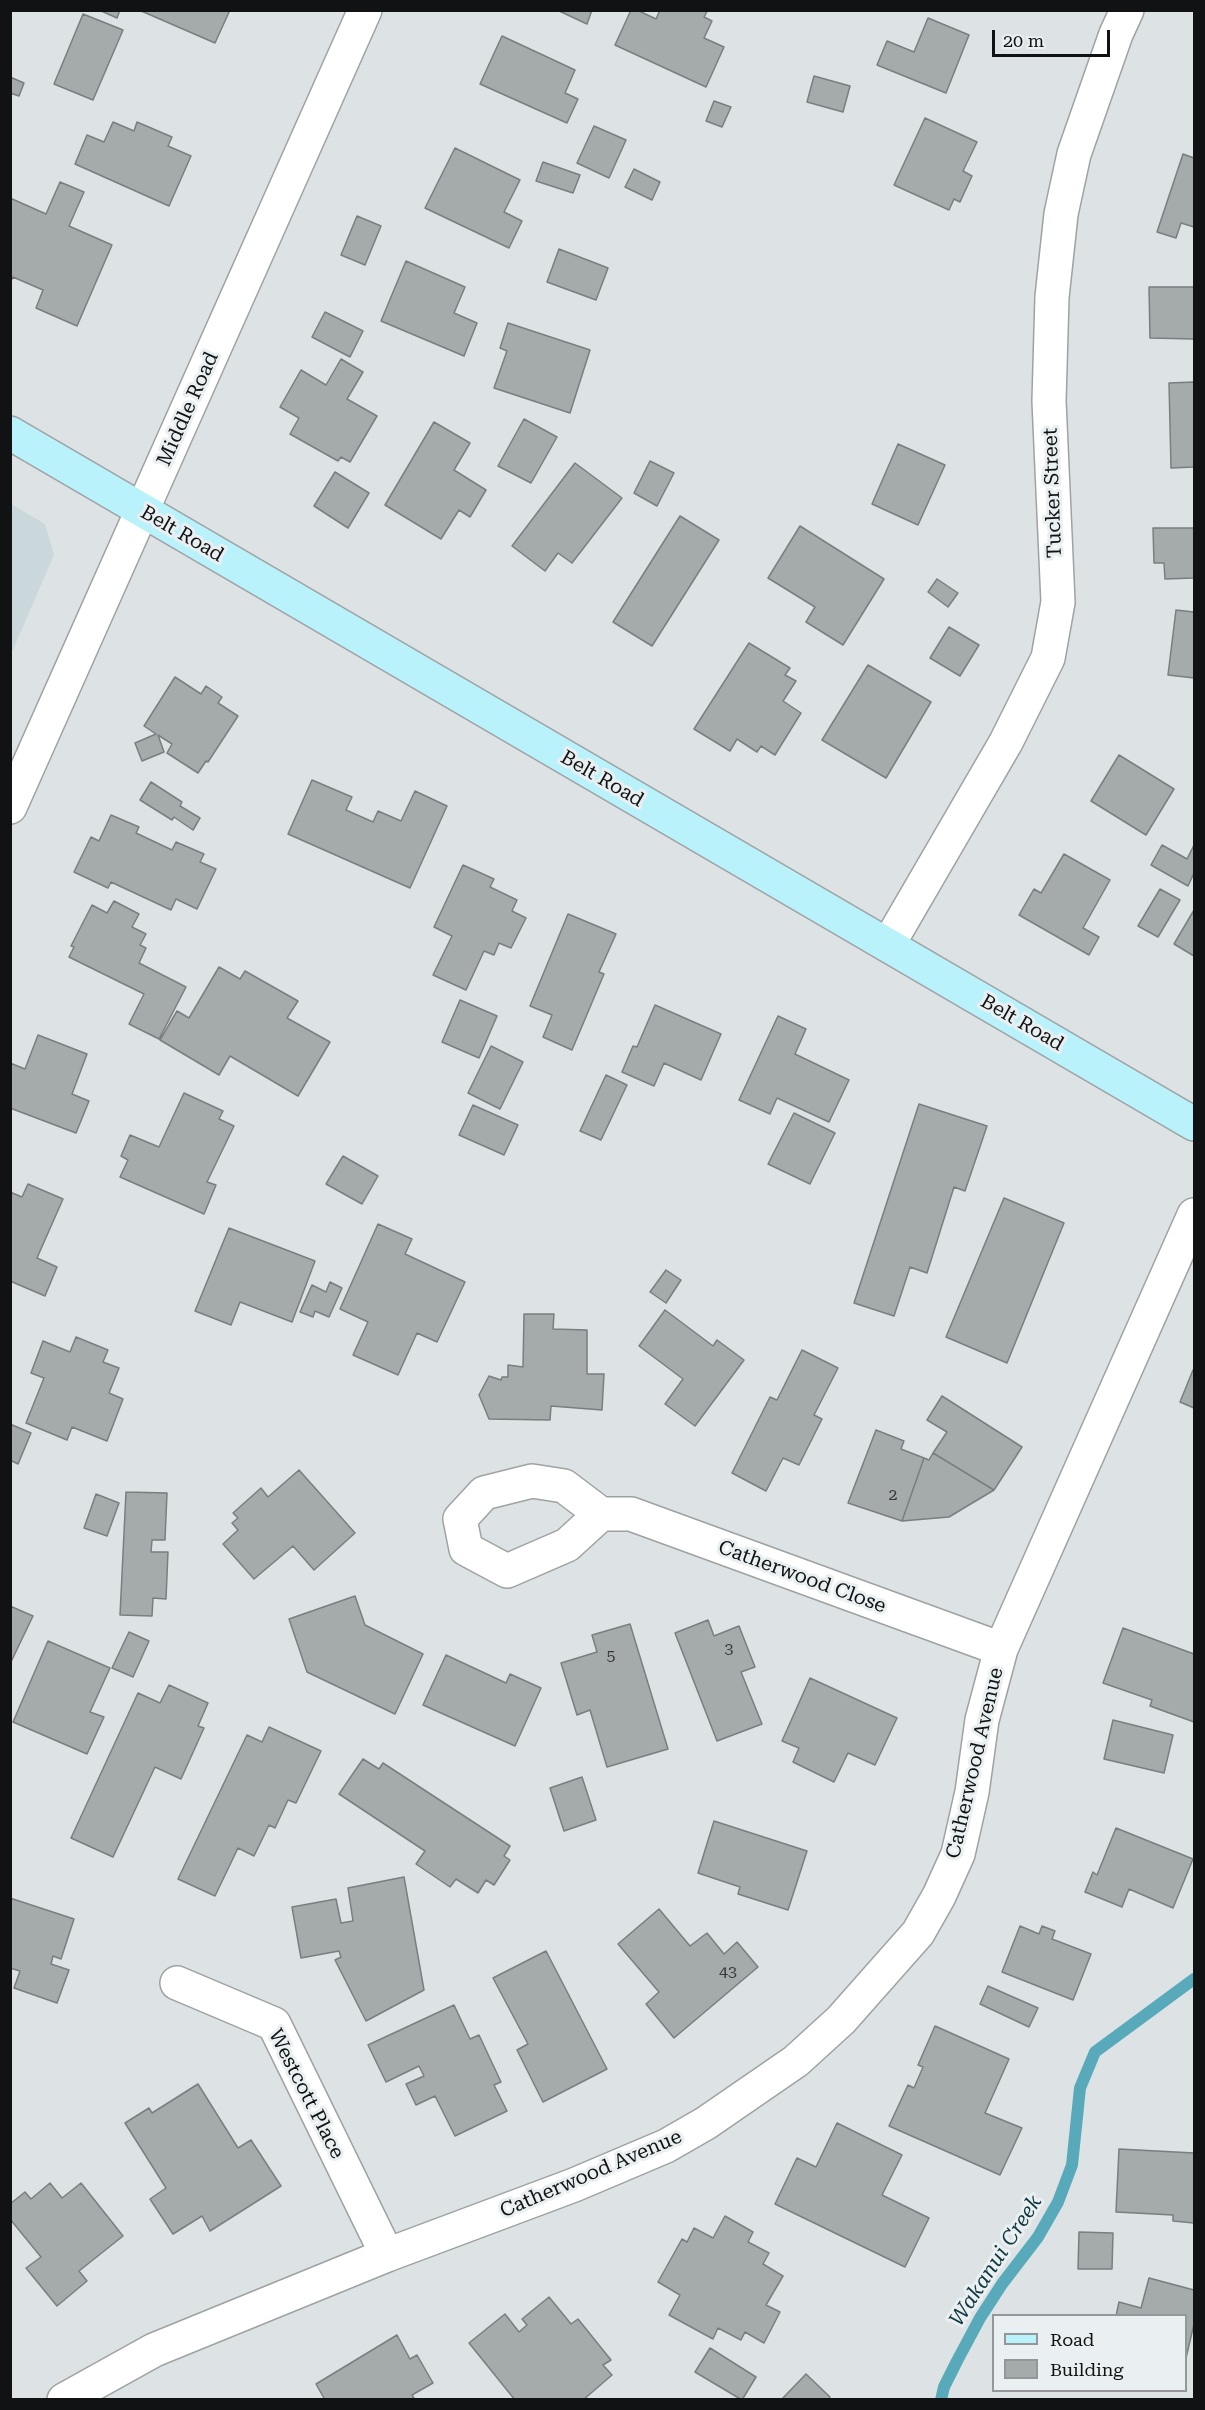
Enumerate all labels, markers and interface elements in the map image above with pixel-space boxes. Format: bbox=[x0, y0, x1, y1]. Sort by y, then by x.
scale bar bbox=[995, 18, 1114, 56]
text: 20 m bbox=[1003, 30, 1044, 51]
street label: Middle Road bbox=[152, 348, 224, 470]
street label: Tucker Street bbox=[1039, 427, 1067, 559]
street label: Belt Road bbox=[136, 501, 228, 567]
street label: Belt Road bbox=[556, 746, 648, 812]
street label: Belt Road bbox=[976, 990, 1068, 1056]
house number: 2 bbox=[889, 1485, 897, 1505]
street label: Catherwood Close bbox=[715, 1536, 889, 1618]
house number: 3 bbox=[725, 1639, 733, 1659]
house number: 5 bbox=[607, 1646, 615, 1666]
street label: Catherwood Avenue bbox=[941, 1665, 1009, 1861]
house number: 43 bbox=[719, 1962, 737, 1982]
street label: Westcott Place bbox=[263, 2025, 349, 2163]
street label: Catherwood Avenue bbox=[496, 2125, 686, 2223]
water label: Wakanui Creek bbox=[944, 2191, 1048, 2331]
legend bbox=[992, 2314, 1187, 2392]
text: Road bbox=[1050, 2329, 1094, 2350]
text: Building bbox=[1050, 2359, 1124, 2380]

